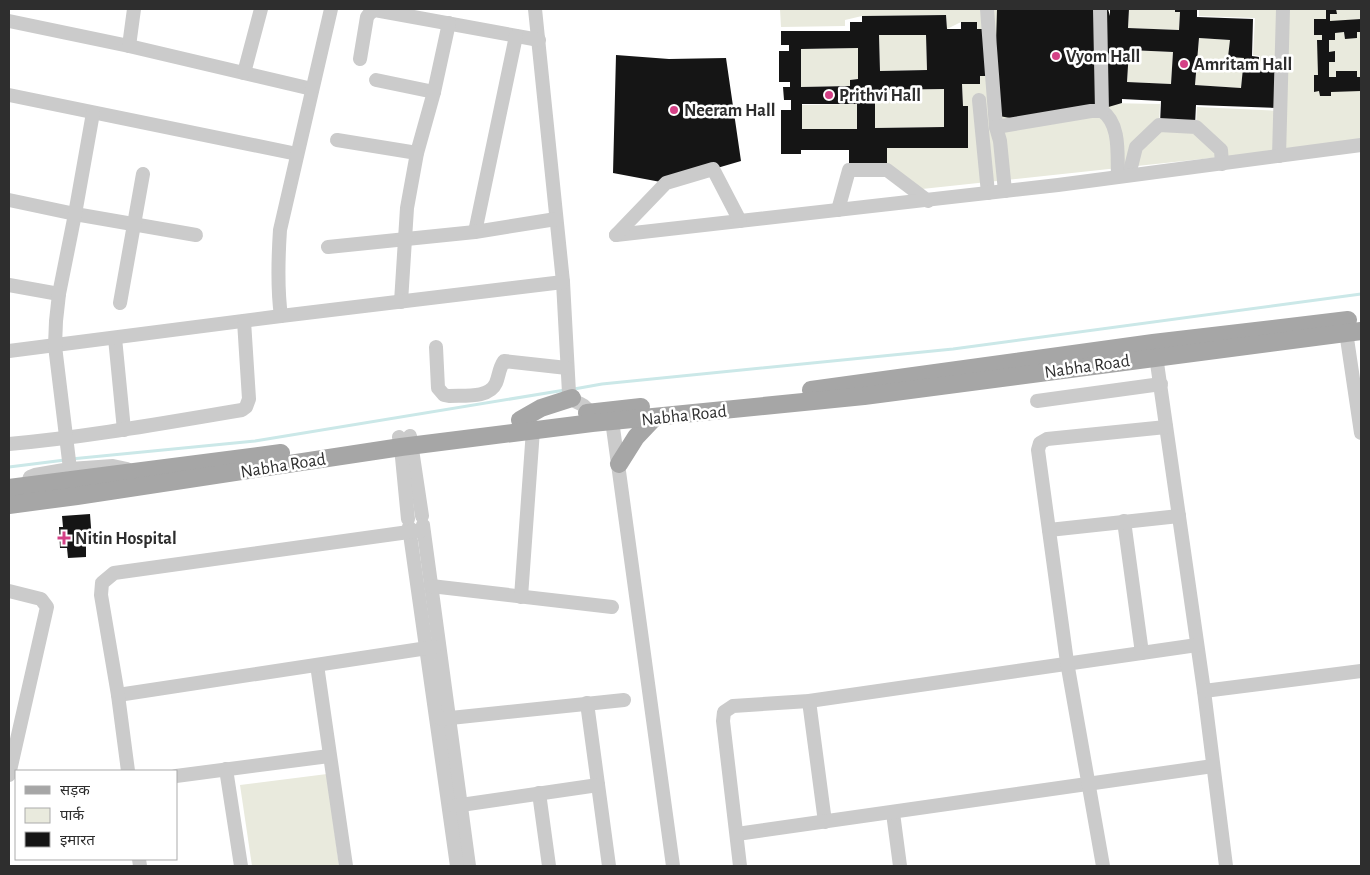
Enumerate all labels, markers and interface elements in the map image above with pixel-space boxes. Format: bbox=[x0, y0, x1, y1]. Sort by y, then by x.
place label: Vyom Hall bbox=[1066, 48, 1140, 66]
marker: Vyom Hall bbox=[1050, 50, 1062, 62]
place label: Amritam Hall bbox=[1194, 56, 1292, 74]
marker: Amritam Hall bbox=[1178, 58, 1190, 70]
place label: Prithvi Hall bbox=[839, 87, 921, 105]
marker: Prithvi Hall bbox=[823, 89, 835, 101]
place label: Neeram Hall bbox=[684, 102, 775, 120]
marker: Neeram Hall bbox=[668, 104, 680, 116]
street label: Nabha Road bbox=[1043, 352, 1131, 382]
street label: Nabha Road bbox=[640, 403, 728, 429]
street label: Nabha Road bbox=[239, 450, 327, 482]
place label: Nitin Hospital bbox=[75, 530, 177, 548]
marker: Nitin Hospital bbox=[57, 531, 71, 545]
legend bbox=[15, 770, 178, 860]
text: सड़क bbox=[60, 783, 90, 798]
text: पार्क bbox=[60, 806, 84, 823]
text: इमारत bbox=[60, 833, 95, 848]

